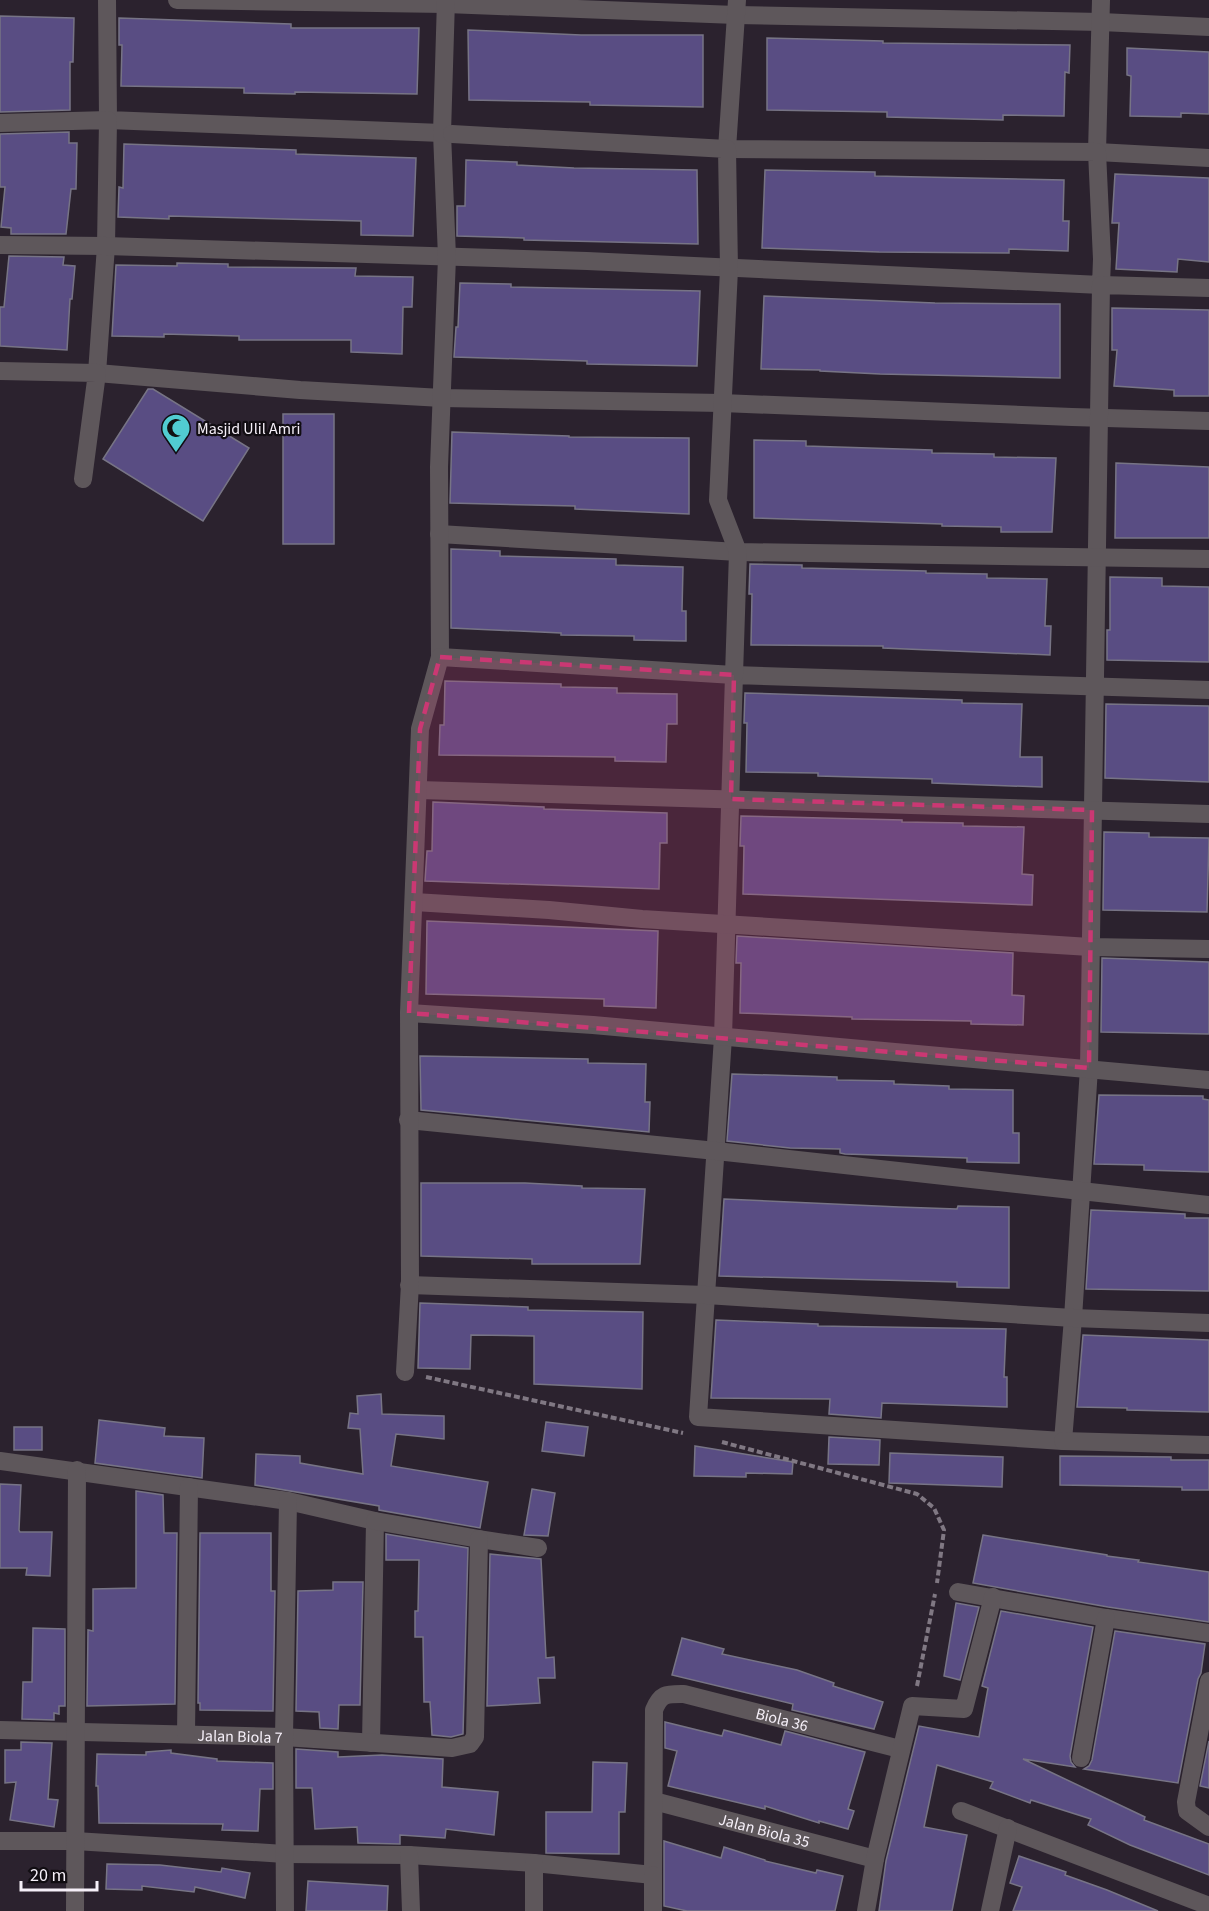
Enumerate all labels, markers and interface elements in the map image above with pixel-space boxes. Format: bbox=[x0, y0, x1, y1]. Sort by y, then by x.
mosque icon: Masjid Ulil Amri bbox=[160, 412, 192, 454]
place label: Masjid Ulil Amri bbox=[197, 418, 300, 440]
street label: Biola 36 bbox=[753, 1703, 810, 1737]
street label: Jalan Biola 7 bbox=[197, 1725, 283, 1749]
street label: Jalan Biola 35 bbox=[716, 1808, 812, 1853]
scale bar bbox=[21, 1854, 98, 1892]
text: 20 m bbox=[30, 1863, 66, 1888]

